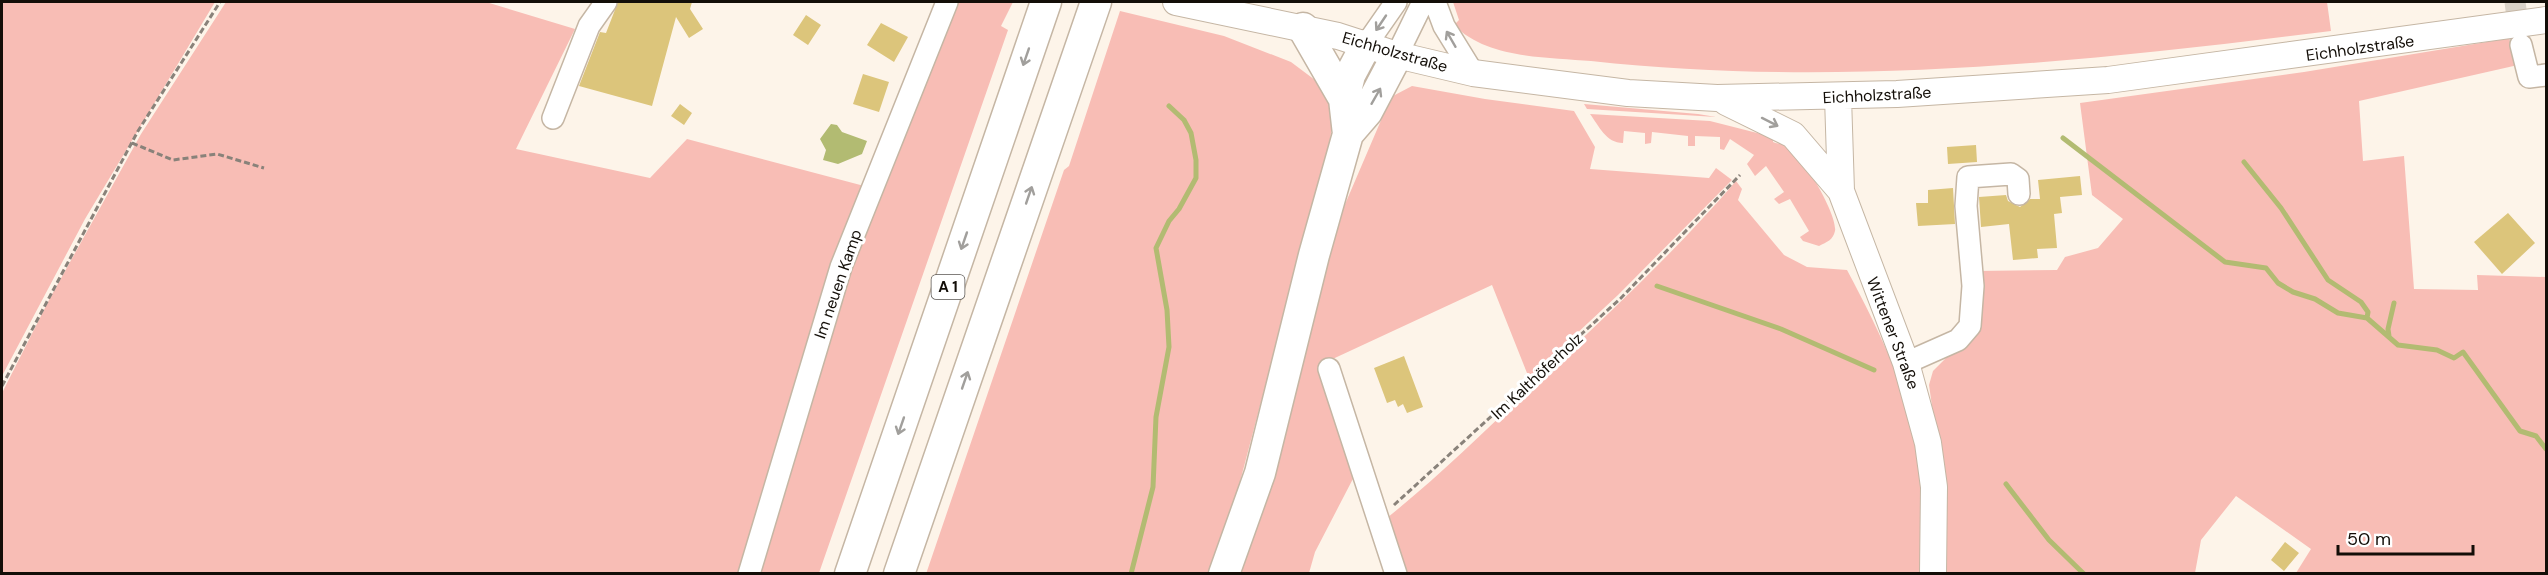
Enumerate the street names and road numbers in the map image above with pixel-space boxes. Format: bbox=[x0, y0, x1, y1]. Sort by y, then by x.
street label: Eichholzstraße bbox=[1340, 27, 1450, 77]
street label: Eichholzstraße bbox=[2305, 30, 2415, 66]
street label: Eichholzstraße bbox=[1822, 82, 1932, 108]
street label: Im neuen Kamp bbox=[809, 227, 867, 341]
street label: Wittener Straße bbox=[1862, 274, 1924, 392]
road number: A 1 bbox=[932, 275, 964, 299]
street label: Im Kalthöferholz bbox=[1487, 328, 1587, 424]

